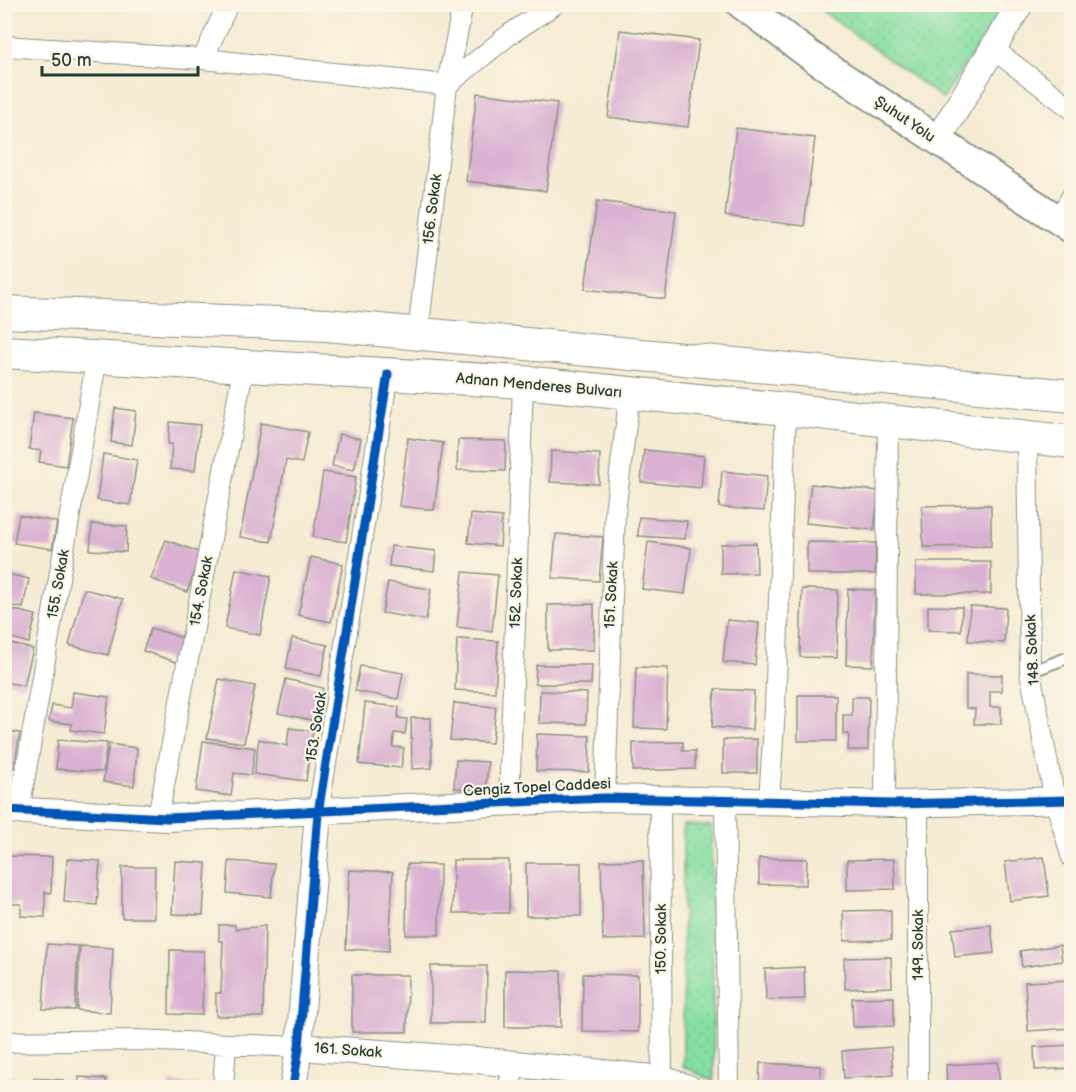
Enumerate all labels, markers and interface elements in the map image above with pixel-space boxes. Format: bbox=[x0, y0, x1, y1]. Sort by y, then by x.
scale bar bbox=[42, 39, 198, 77]
text: 50 m bbox=[51, 50, 92, 71]
street label: Şuhut Yolu bbox=[871, 92, 939, 147]
street label: 156. Sokak bbox=[419, 172, 446, 245]
street label: Adnan Menderes Bulvarı bbox=[455, 369, 623, 402]
street label: 155. Sokak bbox=[43, 547, 74, 620]
street label: 154. Sokak bbox=[185, 554, 218, 628]
street label: 152. Sokak bbox=[506, 557, 527, 629]
street label: 151. Sokak bbox=[600, 560, 623, 629]
street label: 148. Sokak bbox=[1021, 613, 1044, 686]
street label: 153. Sokak bbox=[302, 690, 332, 764]
street label: Cengiz Topel Caddesi bbox=[463, 774, 611, 801]
street label: 150. Sokak bbox=[652, 903, 671, 974]
street label: 149. Sokak bbox=[909, 909, 928, 980]
street label: 161. Sokak bbox=[313, 1039, 383, 1062]

